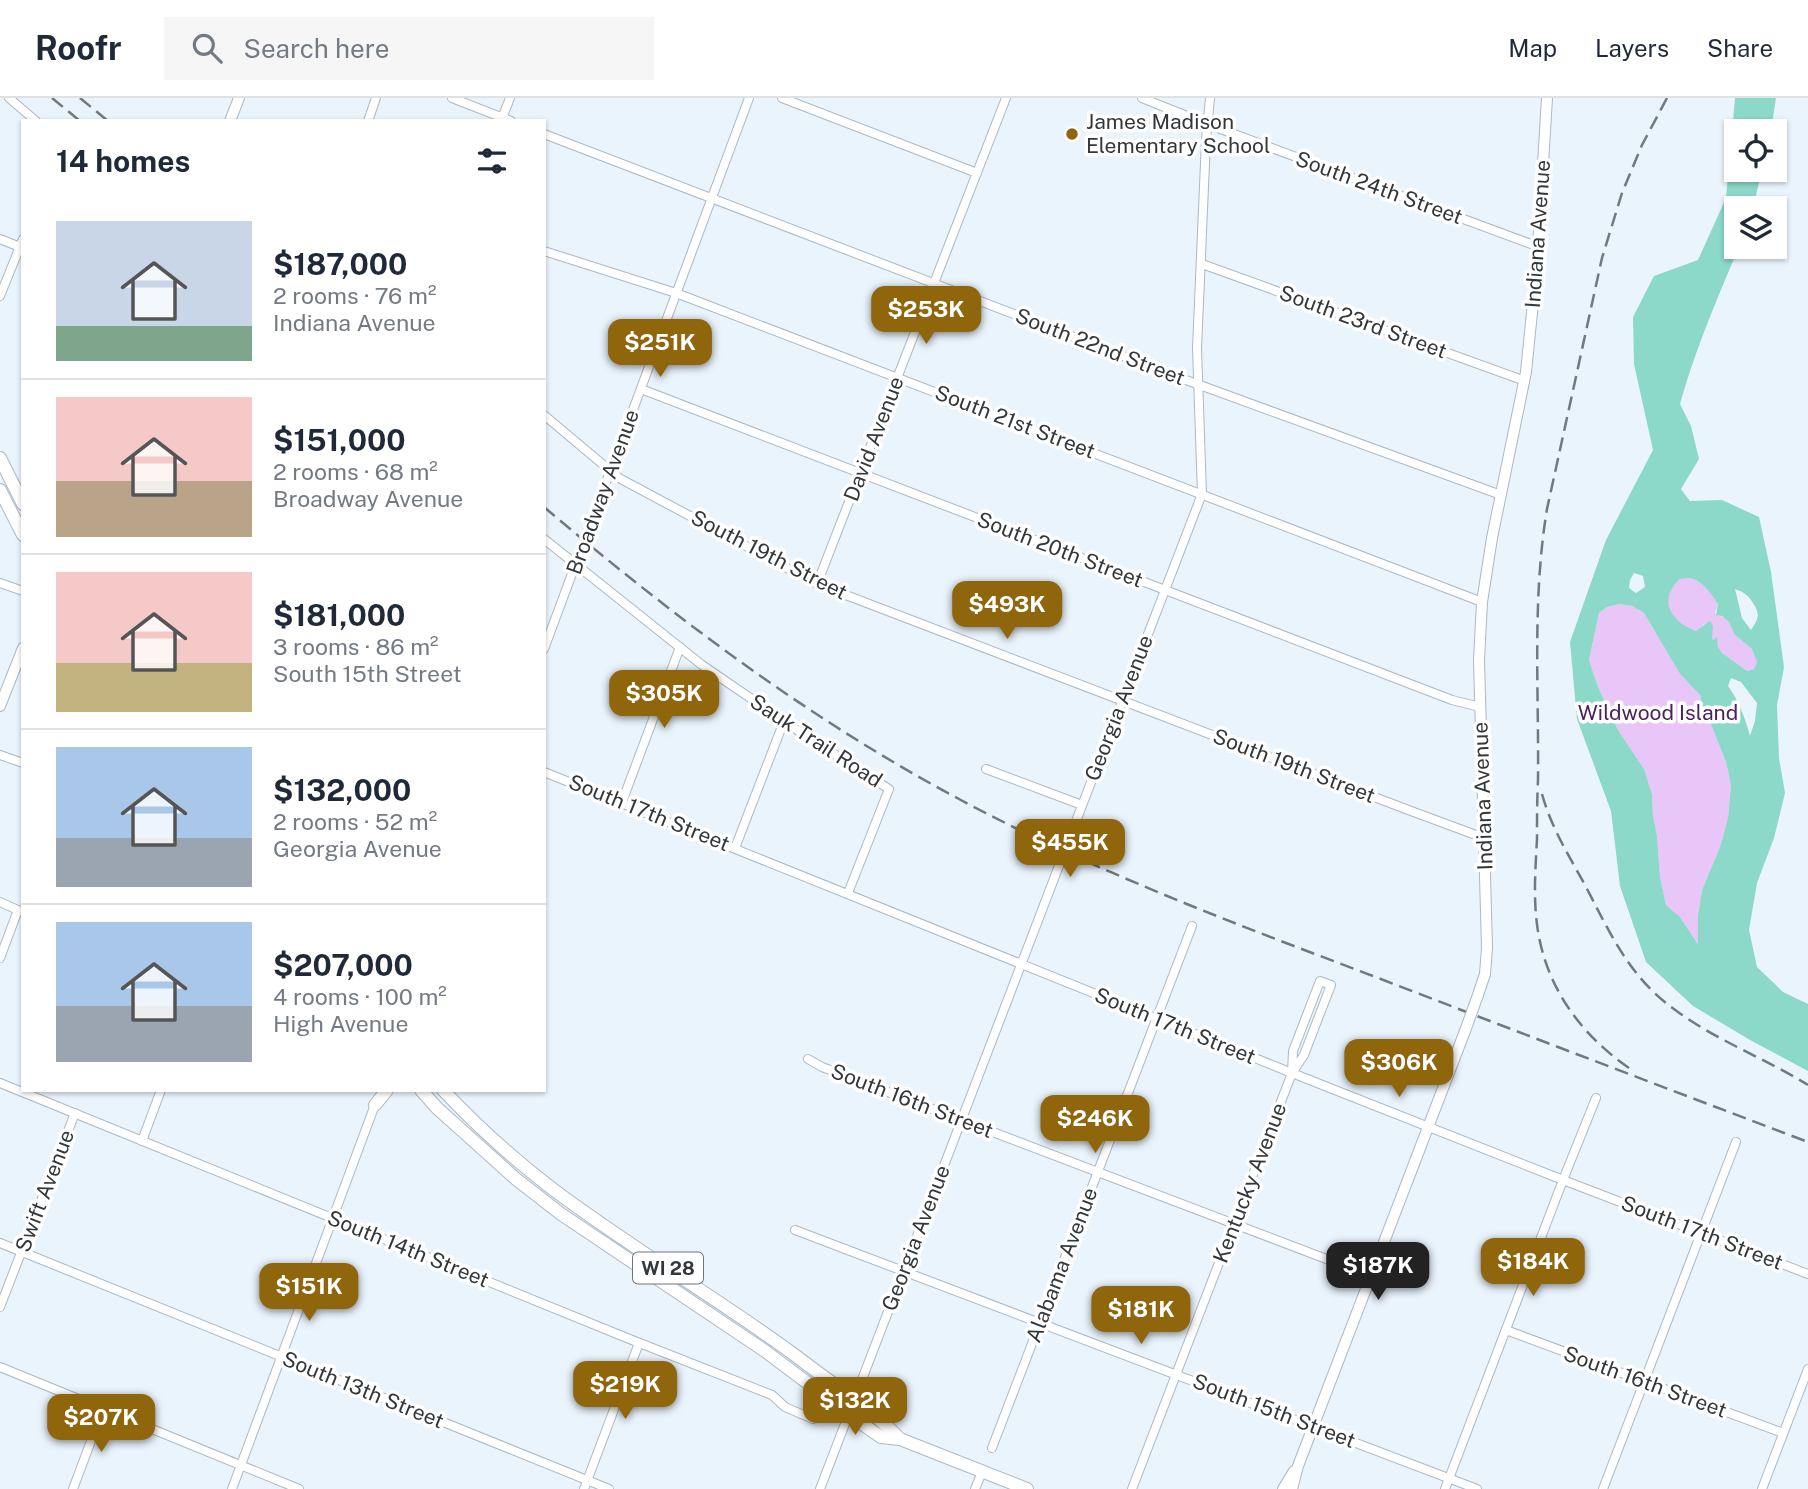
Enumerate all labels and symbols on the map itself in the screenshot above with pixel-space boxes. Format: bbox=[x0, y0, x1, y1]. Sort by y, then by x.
place label: James Madison Elementary School bbox=[1086, 109, 1270, 158]
marker: James Madison Elementary School bbox=[1064, 126, 1080, 142]
street label: South 24th Street bbox=[1292, 146, 1466, 229]
street label: Indiana Avenue bbox=[1520, 159, 1555, 309]
street label: South 23rd Street bbox=[1276, 280, 1450, 363]
pin: $253K bbox=[877, 286, 975, 346]
street label: South 22nd Street bbox=[1012, 303, 1188, 390]
pin: $251K bbox=[611, 320, 709, 379]
street label: David Avenue bbox=[838, 373, 909, 505]
street label: South 21st Street bbox=[932, 379, 1099, 464]
street label: Broadway Avenue bbox=[561, 406, 644, 578]
street label: South 19th Street bbox=[687, 504, 851, 605]
street label: South 20th Street bbox=[974, 506, 1147, 593]
pin: $493K bbox=[958, 582, 1056, 641]
street label: Georgia Avenue bbox=[1079, 631, 1158, 784]
pin: $305K bbox=[615, 670, 713, 730]
street label: Sauk Trail Road bbox=[745, 689, 887, 793]
park label: Wildwood Island bbox=[1578, 700, 1738, 725]
street label: Indiana Avenue bbox=[1467, 721, 1498, 871]
street label: South 19th Street bbox=[1209, 723, 1379, 808]
street label: South 17th Street bbox=[565, 769, 733, 856]
pin: $455K bbox=[1021, 820, 1119, 879]
street label: South 17th Street bbox=[1091, 982, 1259, 1069]
pin: $306K bbox=[1350, 1040, 1448, 1099]
street label: South 16th Street bbox=[827, 1058, 997, 1143]
pin: $246K bbox=[1046, 1096, 1144, 1155]
street label: Kentucky Avenue bbox=[1208, 1099, 1292, 1266]
street label: Swift Avenue bbox=[10, 1126, 79, 1255]
street label: Georgia Avenue bbox=[876, 1161, 955, 1314]
street label: Alabama Avenue bbox=[1021, 1184, 1103, 1346]
street label: South 17th Street bbox=[1618, 1190, 1787, 1275]
street label: South 14th Street bbox=[324, 1205, 493, 1292]
pin: $184K bbox=[1484, 1238, 1582, 1298]
pin: $187K bbox=[1329, 1242, 1427, 1302]
road number: WI 28 bbox=[633, 1252, 703, 1284]
pin: $151K bbox=[260, 1264, 358, 1323]
pin: $181K bbox=[1092, 1286, 1190, 1346]
street label: South 16th Street bbox=[1560, 1340, 1730, 1423]
street label: South 13th Street bbox=[279, 1346, 448, 1433]
pin: $219K bbox=[576, 1362, 674, 1421]
street label: South 15th Street bbox=[1189, 1368, 1359, 1453]
pin: $132K bbox=[806, 1378, 904, 1437]
pin: $207K bbox=[52, 1394, 150, 1454]

